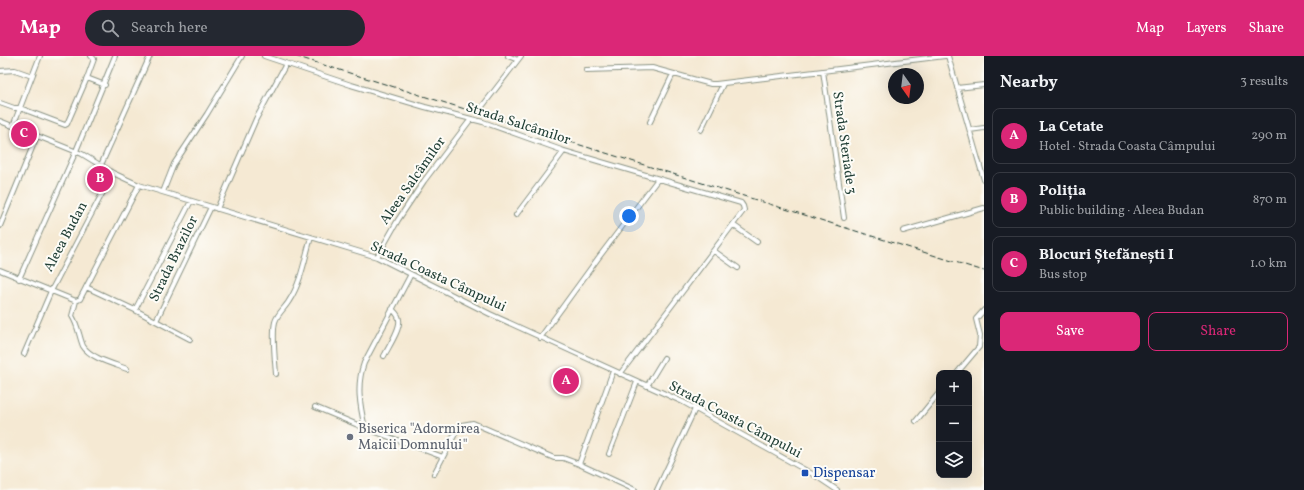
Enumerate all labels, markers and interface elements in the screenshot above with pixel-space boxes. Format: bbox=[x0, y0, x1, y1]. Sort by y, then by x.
search box bbox=[85, 10, 365, 46]
text: Map bbox=[20, 15, 61, 41]
icon: search bbox=[99, 17, 121, 39]
text: Search here bbox=[131, 18, 208, 39]
text: Map bbox=[1136, 19, 1164, 38]
text: Layers bbox=[1186, 19, 1226, 38]
text: Share bbox=[1248, 19, 1284, 38]
north arrow bbox=[888, 68, 924, 104]
text: Nearby bbox=[1000, 71, 1058, 94]
text: 3 results bbox=[1240, 73, 1288, 91]
street label: Strada Steriade 3 bbox=[827, 90, 861, 196]
street label: Strada Salcâmilor bbox=[463, 98, 573, 150]
text: La Cetate bbox=[1039, 117, 1103, 138]
pin: C bbox=[11, 119, 37, 149]
text: A bbox=[1009, 127, 1019, 145]
text: 290 m bbox=[1251, 127, 1287, 145]
street label: Aleea Salcâmilor bbox=[376, 133, 450, 229]
text: Hotel · Strada Coasta Câmpului bbox=[1039, 138, 1215, 156]
pin: B bbox=[87, 164, 113, 194]
text: Poliția bbox=[1039, 181, 1086, 202]
text: B bbox=[1010, 191, 1018, 209]
text: 870 m bbox=[1253, 191, 1287, 209]
street label: Aleea Budan bbox=[40, 199, 92, 275]
text: Public building · Aleea Budan bbox=[1039, 202, 1204, 220]
your location bbox=[619, 206, 639, 226]
street label: Strada Brazilor bbox=[145, 213, 203, 305]
street label: Strada Coasta Câmpului bbox=[367, 237, 509, 317]
text: Blocuri Ștefănești I bbox=[1039, 245, 1174, 266]
text: C bbox=[1010, 255, 1018, 273]
text: 1.0 km bbox=[1250, 255, 1287, 273]
text: Bus stop bbox=[1039, 266, 1087, 284]
button: Save bbox=[1000, 312, 1140, 351]
button: Share bbox=[1148, 312, 1288, 351]
pin: A bbox=[553, 366, 579, 396]
map controls bbox=[936, 370, 972, 478]
button: + bbox=[936, 370, 972, 406]
street label: Strada Coasta Câmpului bbox=[665, 377, 805, 463]
button: − bbox=[936, 406, 972, 442]
place label: Biserica "Adormirea Maicii Domnului" bbox=[358, 420, 480, 455]
marker: Biserica "Adormirea Maicii Domnului" bbox=[345, 432, 355, 442]
button: layers bbox=[936, 442, 972, 478]
place label: Dispensar bbox=[813, 464, 875, 483]
marker: Dispensar bbox=[800, 468, 810, 478]

